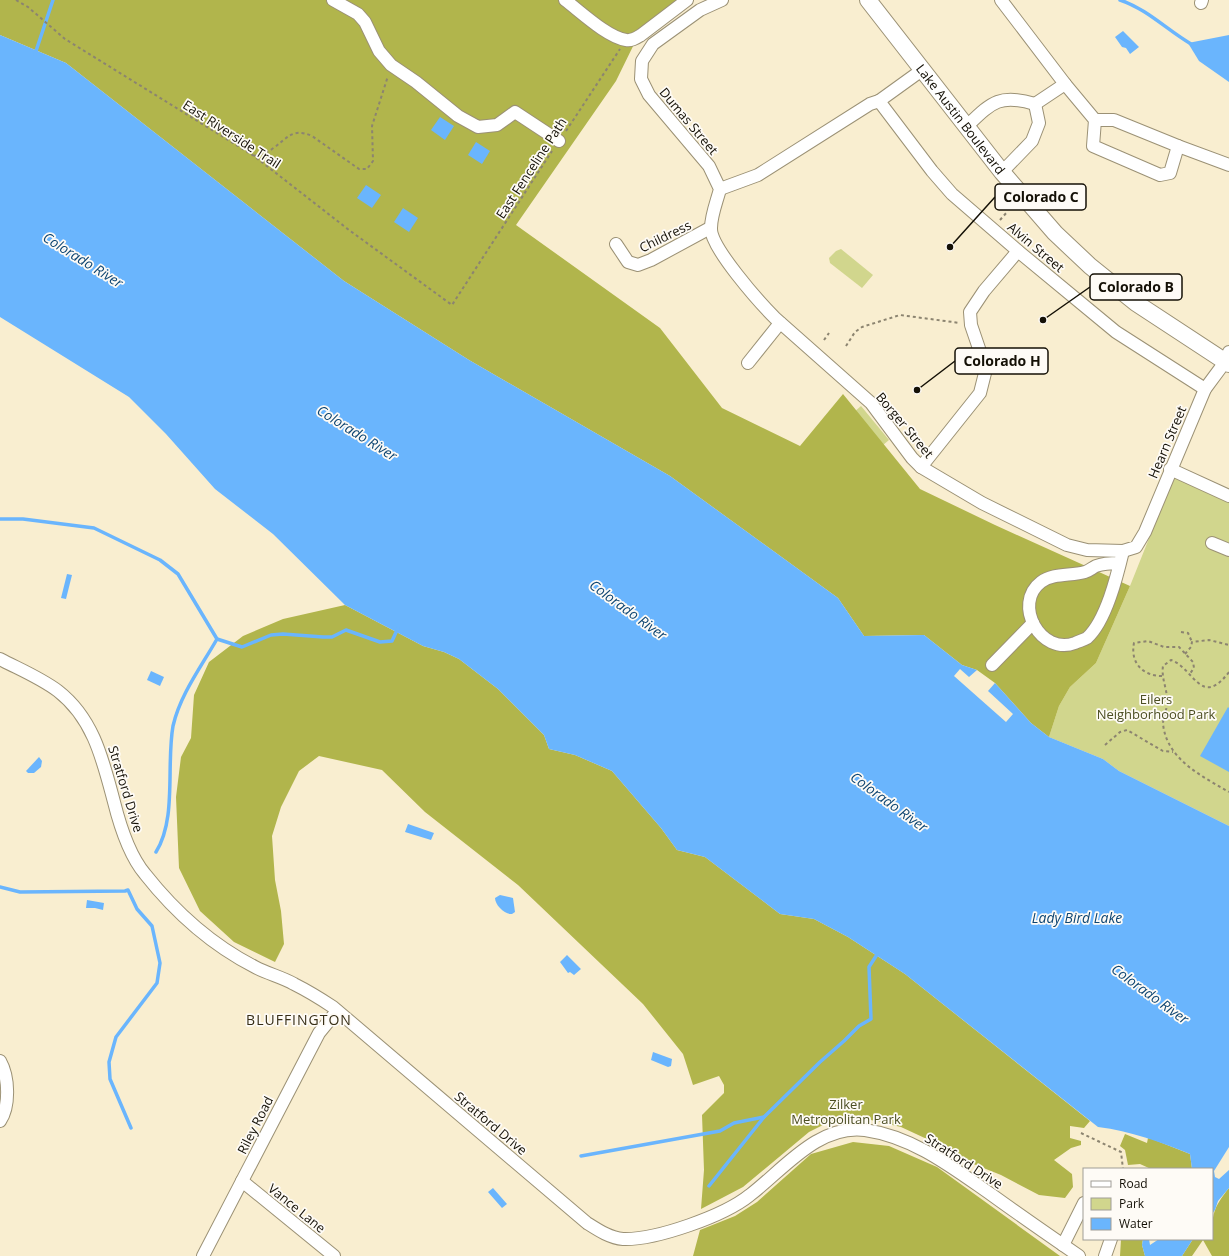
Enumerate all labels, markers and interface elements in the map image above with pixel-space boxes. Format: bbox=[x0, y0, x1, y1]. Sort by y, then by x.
street label: Lake Austin Boulevard bbox=[912, 60, 1009, 178]
street label: Dumas Street bbox=[656, 84, 723, 159]
street label: East Riverside Trail bbox=[180, 96, 284, 172]
street label: East Fenceline Path bbox=[492, 114, 570, 222]
callout: Colorado C bbox=[995, 184, 1086, 210]
text: Colorado C bbox=[1003, 187, 1079, 206]
street label: Childress bbox=[636, 216, 694, 256]
street label: Alvin Street bbox=[1004, 218, 1068, 276]
water label: Colorado River bbox=[40, 227, 127, 292]
callout: Colorado B bbox=[1090, 274, 1182, 300]
text: Colorado B bbox=[1098, 277, 1174, 296]
callout: Colorado H bbox=[955, 348, 1048, 374]
text: Colorado H bbox=[963, 351, 1041, 370]
street label: Borger Street bbox=[872, 388, 938, 462]
water label: Colorado River bbox=[314, 400, 401, 465]
street label: Hearn Street bbox=[1144, 403, 1190, 481]
water label: Colorado River bbox=[586, 575, 671, 644]
park label: Eilers Neighborhood Park bbox=[1097, 690, 1215, 723]
street label: Stratford Drive bbox=[104, 744, 148, 834]
water label: Colorado River bbox=[847, 767, 932, 836]
water label: Lady Bird Lake bbox=[1032, 908, 1122, 927]
water label: Colorado River bbox=[1108, 959, 1193, 1028]
district label: BLUFFINGTON bbox=[246, 1010, 352, 1029]
street label: Stratford Drive bbox=[451, 1087, 531, 1159]
street label: Riley Road bbox=[233, 1093, 277, 1157]
park label: Zilker Metropolitan Park bbox=[791, 1095, 901, 1128]
street label: Stratford Drive bbox=[922, 1129, 1006, 1193]
legend bbox=[1083, 1168, 1213, 1240]
text: Road bbox=[1119, 1175, 1148, 1192]
street label: Vance Lane bbox=[264, 1179, 330, 1237]
text: Park bbox=[1119, 1195, 1145, 1212]
text: Water bbox=[1119, 1215, 1153, 1232]

